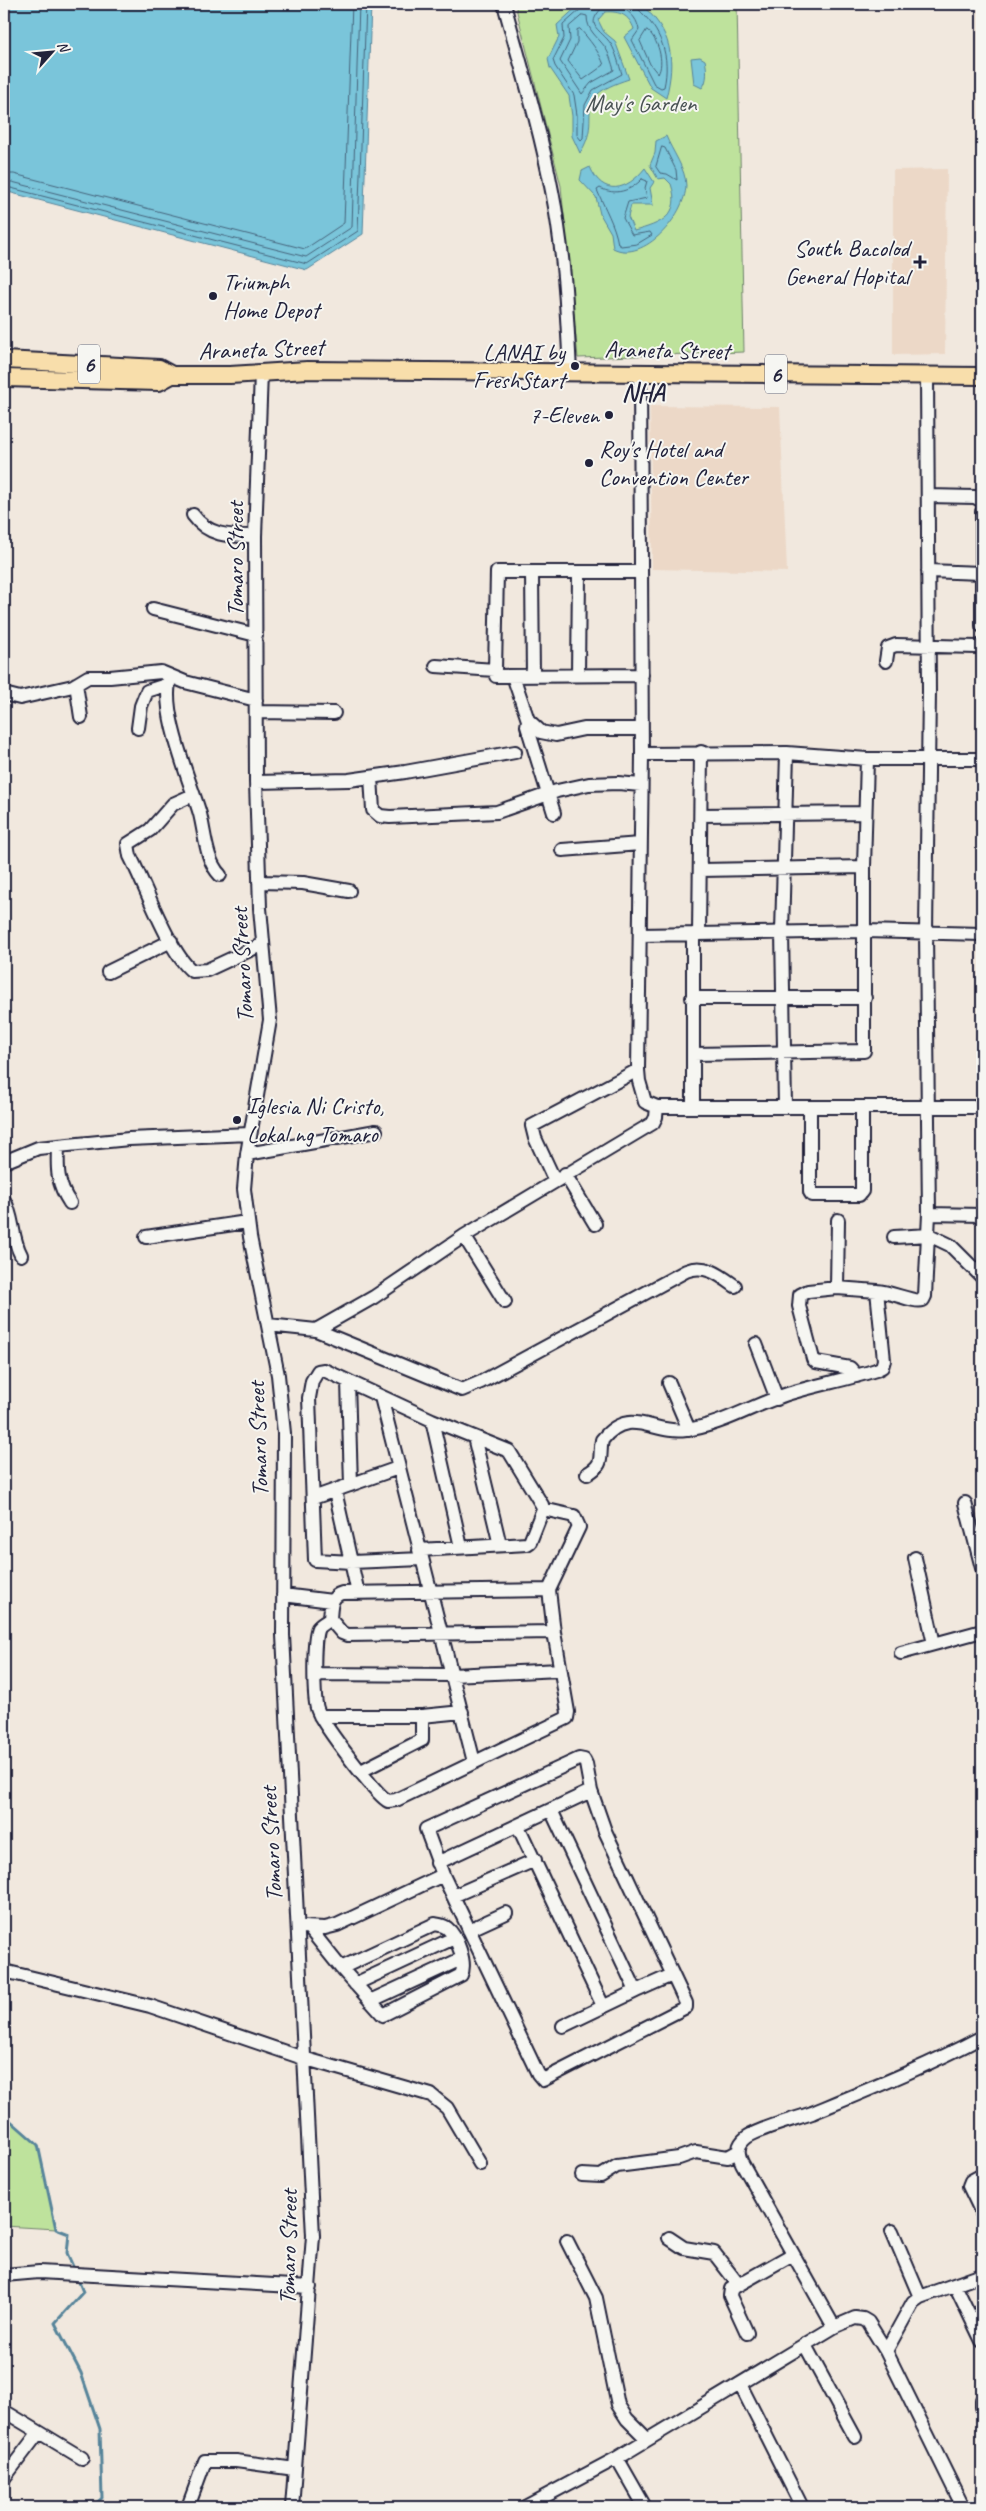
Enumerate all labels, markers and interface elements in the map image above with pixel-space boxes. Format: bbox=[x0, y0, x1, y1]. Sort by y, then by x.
north arrow bbox=[28, 28, 78, 78]
text: N bbox=[54, 39, 74, 56]
park label: May's Garden bbox=[585, 88, 698, 118]
place label: South Bacolod General Hopital bbox=[785, 233, 913, 291]
marker: South Bacolod General Hopital bbox=[913, 255, 927, 269]
place label: Triumph Home Depot bbox=[223, 267, 322, 325]
marker: Triumph Home Depot bbox=[207, 290, 219, 302]
street label: Araneta Street bbox=[198, 332, 327, 366]
street label: Araneta Street bbox=[604, 334, 733, 366]
place label: LANAI by FreshStart bbox=[473, 337, 568, 395]
road number: 6 bbox=[78, 344, 100, 384]
road number: 6 bbox=[765, 354, 787, 394]
marker: LANAI by FreshStart bbox=[569, 360, 581, 372]
district label: NHA bbox=[622, 377, 667, 409]
place label: 7-Eleven bbox=[529, 400, 600, 430]
marker: 7-Eleven bbox=[603, 409, 615, 421]
place label: Roy's Hotel and Convention Center bbox=[599, 434, 750, 492]
marker: Roy's Hotel and Convention Center bbox=[583, 457, 595, 469]
street label: Tomaro Street bbox=[220, 499, 250, 617]
street label: Tomaro Street bbox=[224, 905, 260, 1023]
place label: Iglesia Ni Cristo, Lokal ng Tomaro bbox=[247, 1091, 384, 1149]
marker: Iglesia Ni Cristo, Lokal ng Tomaro bbox=[231, 1114, 243, 1126]
street label: Tomaro Street bbox=[241, 1379, 275, 1497]
street label: Tomaro Street bbox=[253, 1784, 289, 1902]
street label: Tomaro Street bbox=[272, 2187, 304, 2305]

